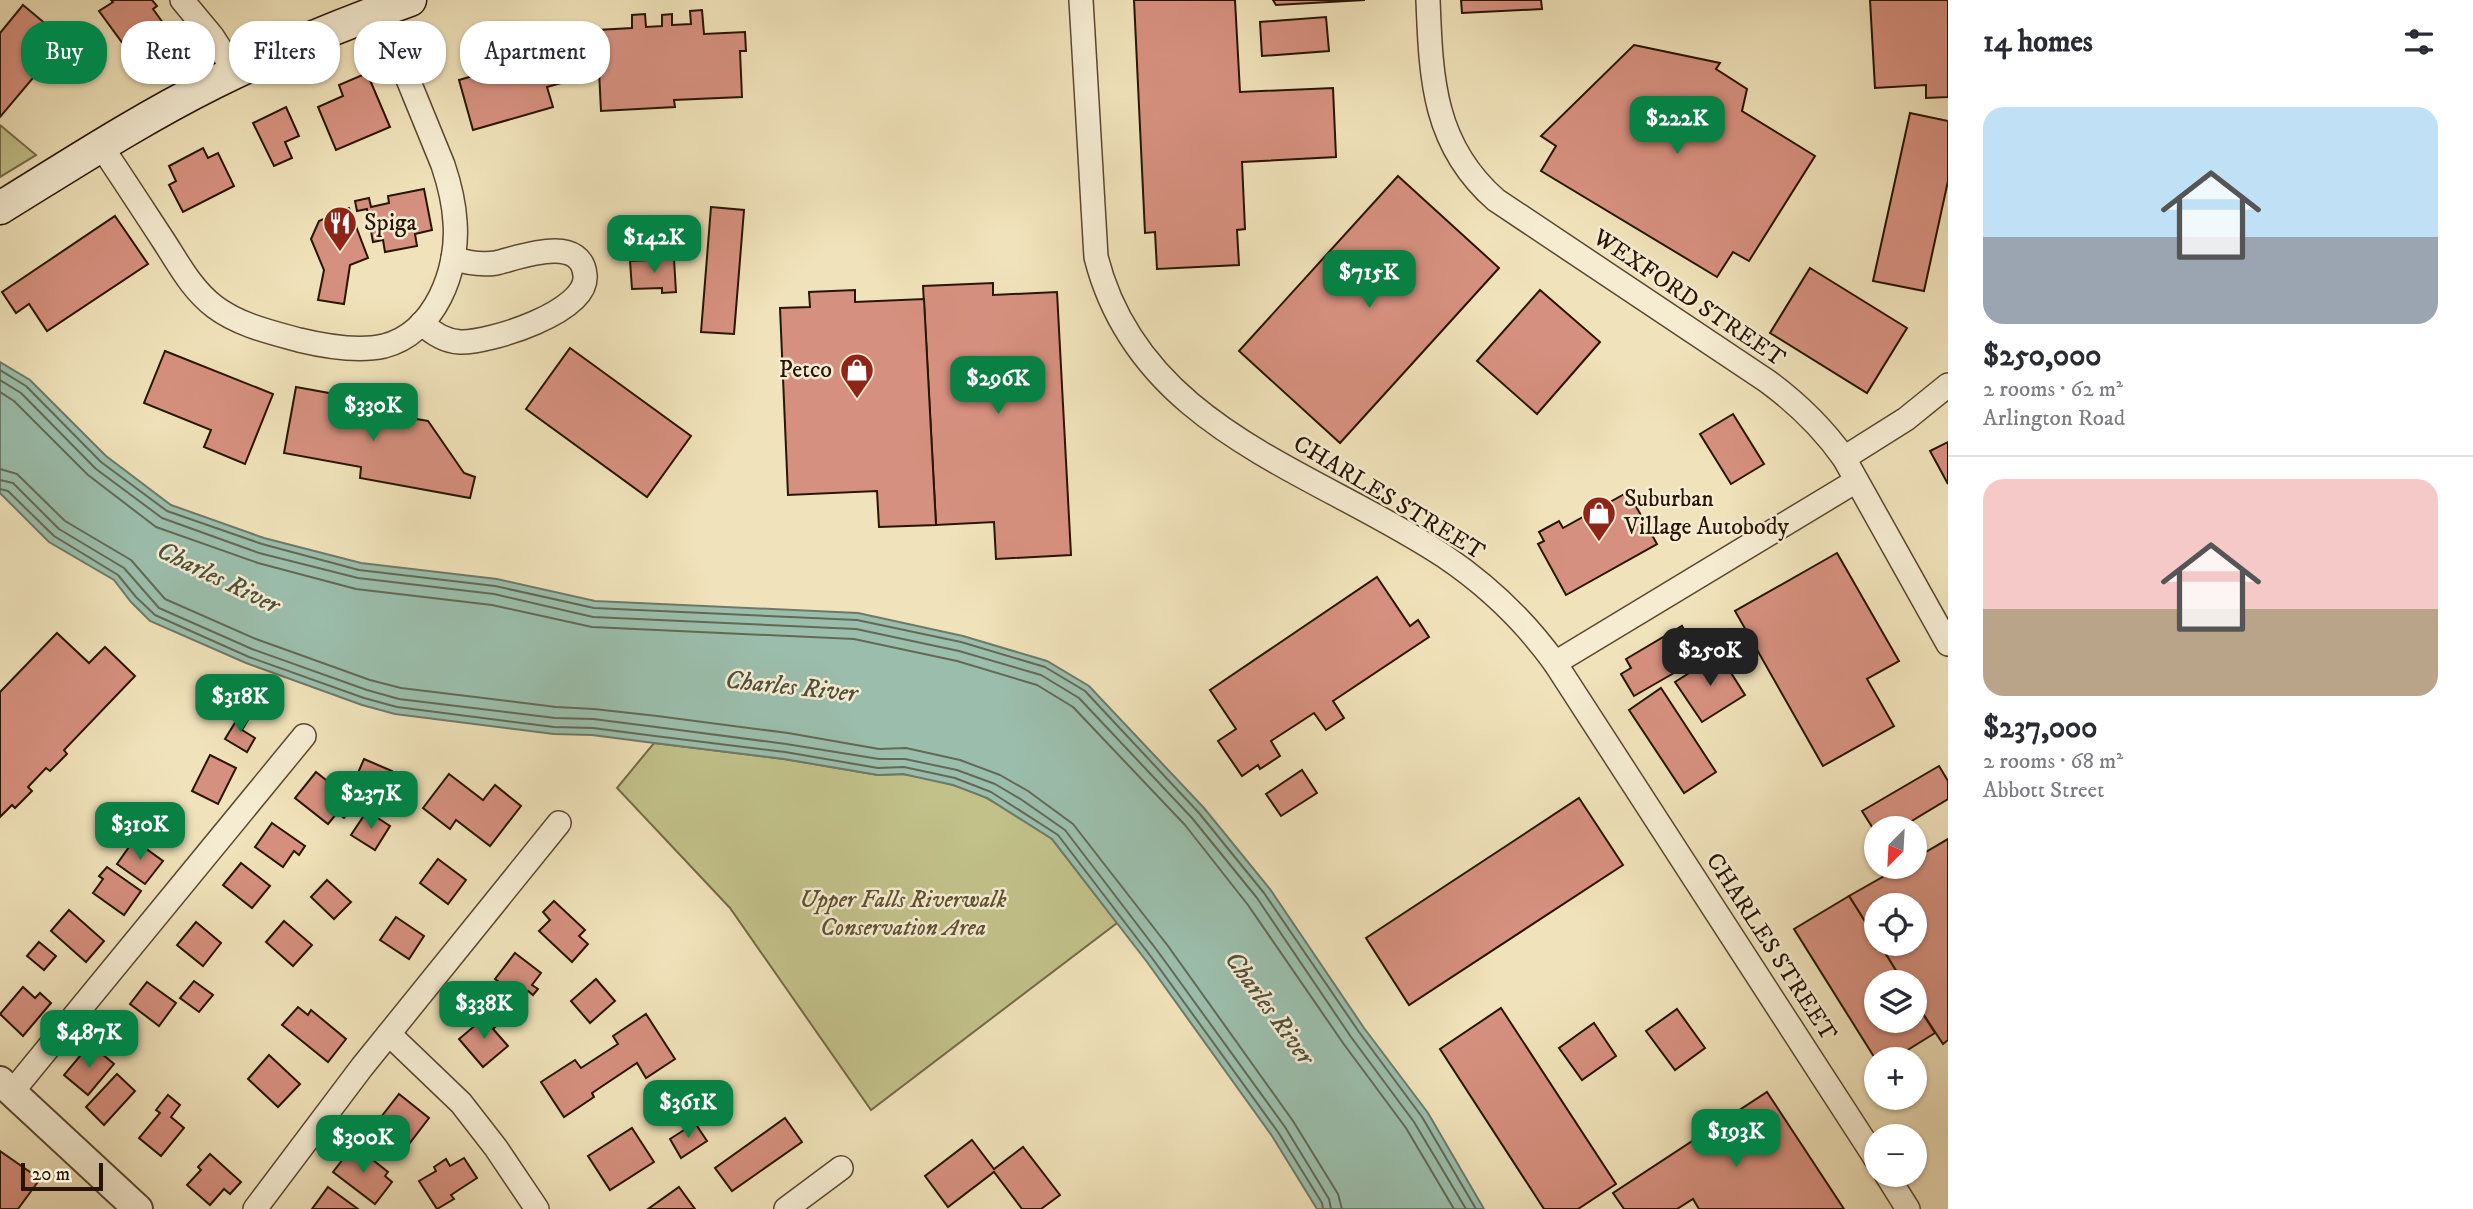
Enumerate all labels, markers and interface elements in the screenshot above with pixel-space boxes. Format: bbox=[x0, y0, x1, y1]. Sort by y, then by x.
chip: Buy bbox=[21, 21, 107, 84]
chip: Rent bbox=[121, 21, 215, 84]
chip: Filters bbox=[229, 21, 340, 84]
chip: New bbox=[354, 21, 446, 84]
chip: Apartment bbox=[460, 21, 610, 84]
icon: filters bbox=[2400, 23, 2438, 61]
text: 14 homes bbox=[1983, 24, 2093, 61]
pin: $222K bbox=[1628, 96, 1726, 156]
text: $222K bbox=[1646, 104, 1708, 133]
icon: home bbox=[2148, 152, 2274, 278]
restaurant icon: Spiga bbox=[321, 204, 359, 253]
place label: Spiga bbox=[364, 208, 418, 238]
pin: $142K bbox=[605, 216, 703, 275]
street label: WEXFORD STREET bbox=[1586, 222, 1791, 374]
text: $142K bbox=[623, 223, 685, 252]
pin: $715K bbox=[1320, 250, 1418, 310]
text: $715K bbox=[1339, 258, 1399, 287]
text: $250,000 bbox=[1983, 338, 2102, 375]
shop icon: Petco bbox=[838, 351, 876, 400]
place label: Petco bbox=[779, 355, 832, 385]
pin: $296K bbox=[949, 356, 1047, 416]
text: $296K bbox=[966, 364, 1030, 393]
text: 2 rooms · 62 m² bbox=[1983, 375, 2123, 404]
pin: $330K bbox=[324, 384, 422, 443]
text: $330K bbox=[344, 391, 402, 420]
text: Arlington Road bbox=[1983, 404, 2125, 433]
street label: CHARLES STREET bbox=[1288, 429, 1490, 567]
place label: Suburban Village Autobody bbox=[1623, 484, 1790, 542]
shop icon: Suburban Village Autobody bbox=[1580, 494, 1618, 543]
icon: home bbox=[2148, 524, 2274, 650]
water label: Charles River bbox=[151, 534, 287, 623]
pin: $250K bbox=[1661, 628, 1759, 688]
text: $250K bbox=[1678, 636, 1742, 665]
water label: Charles River bbox=[723, 664, 861, 711]
pin: $318K bbox=[191, 674, 289, 734]
text: $318K bbox=[211, 682, 269, 711]
text: $237,000 bbox=[1983, 710, 2097, 747]
text: 2 rooms · 68 m² bbox=[1983, 747, 2123, 776]
pin: $237K bbox=[322, 772, 420, 831]
text: Abbott Street bbox=[1983, 776, 2104, 805]
text: $237K bbox=[341, 779, 401, 808]
pin: $310K bbox=[91, 802, 189, 862]
text: $310K bbox=[111, 810, 169, 839]
north arrow bbox=[1864, 816, 1927, 878]
map controls bbox=[1864, 816, 1927, 1187]
street label: CHARLES STREET bbox=[1699, 847, 1843, 1047]
park label: Upper Falls Riverwalk Conservation Area bbox=[800, 885, 1006, 943]
button: locate bbox=[1864, 893, 1927, 956]
water label: Charles River bbox=[1217, 945, 1322, 1073]
button: layers bbox=[1864, 970, 1927, 1033]
pin: $338K bbox=[435, 982, 533, 1041]
text: $338K bbox=[455, 989, 513, 1018]
pin: $487K bbox=[40, 1010, 138, 1070]
text: $487K bbox=[56, 1018, 122, 1047]
button: + bbox=[1864, 1047, 1927, 1110]
pin: $361K bbox=[639, 1080, 737, 1140]
text: $361K bbox=[659, 1088, 717, 1117]
pin: $193K bbox=[1687, 1110, 1785, 1169]
pin: $300K bbox=[314, 1116, 412, 1175]
text: $193K bbox=[1707, 1117, 1765, 1146]
text: $300K bbox=[332, 1123, 394, 1152]
button: − bbox=[1864, 1124, 1927, 1187]
scale bar bbox=[21, 1160, 103, 1192]
text: 20 m bbox=[32, 1163, 70, 1186]

